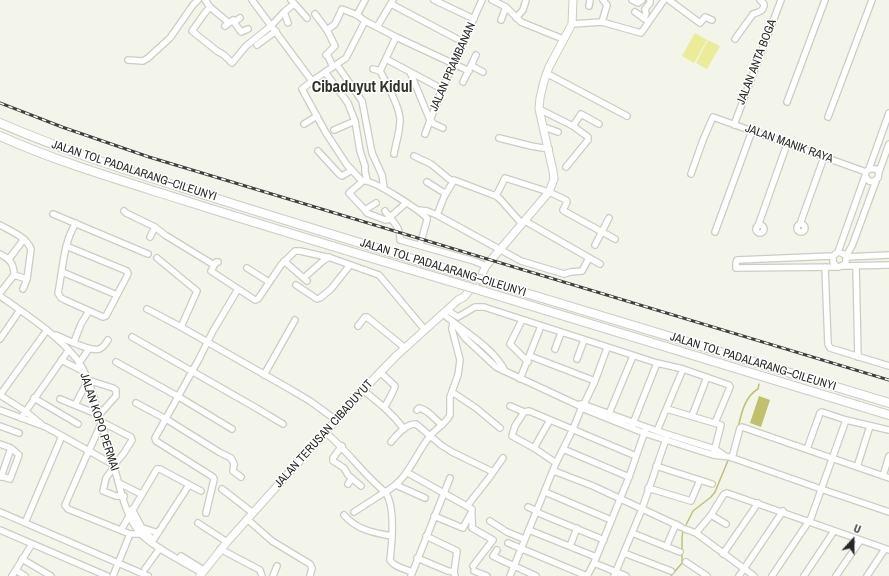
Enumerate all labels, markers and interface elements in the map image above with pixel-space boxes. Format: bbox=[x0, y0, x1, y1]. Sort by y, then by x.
street label: JALAN ANTA BOGA bbox=[734, 17, 780, 107]
street label: JALAN PRAMBANAN bbox=[427, 20, 479, 114]
district label: Cibaduyut Kidul bbox=[312, 78, 412, 98]
street label: JALAN MANIK RAYA bbox=[743, 121, 835, 167]
street label: JALAN TOL PADALARANG–CILEUNYI bbox=[50, 138, 218, 204]
street label: JALAN TOL PADALARANG–CILEUNYI bbox=[358, 236, 528, 300]
street label: JALAN TOL PADALARANG–CILEUNYI bbox=[668, 330, 838, 394]
street label: JALAN KOPO PERMAI bbox=[76, 371, 122, 473]
street label: JALAN TERUSAN CIBADUYUT bbox=[272, 377, 376, 491]
north arrow bbox=[833, 520, 873, 560]
text: U bbox=[852, 521, 863, 536]

